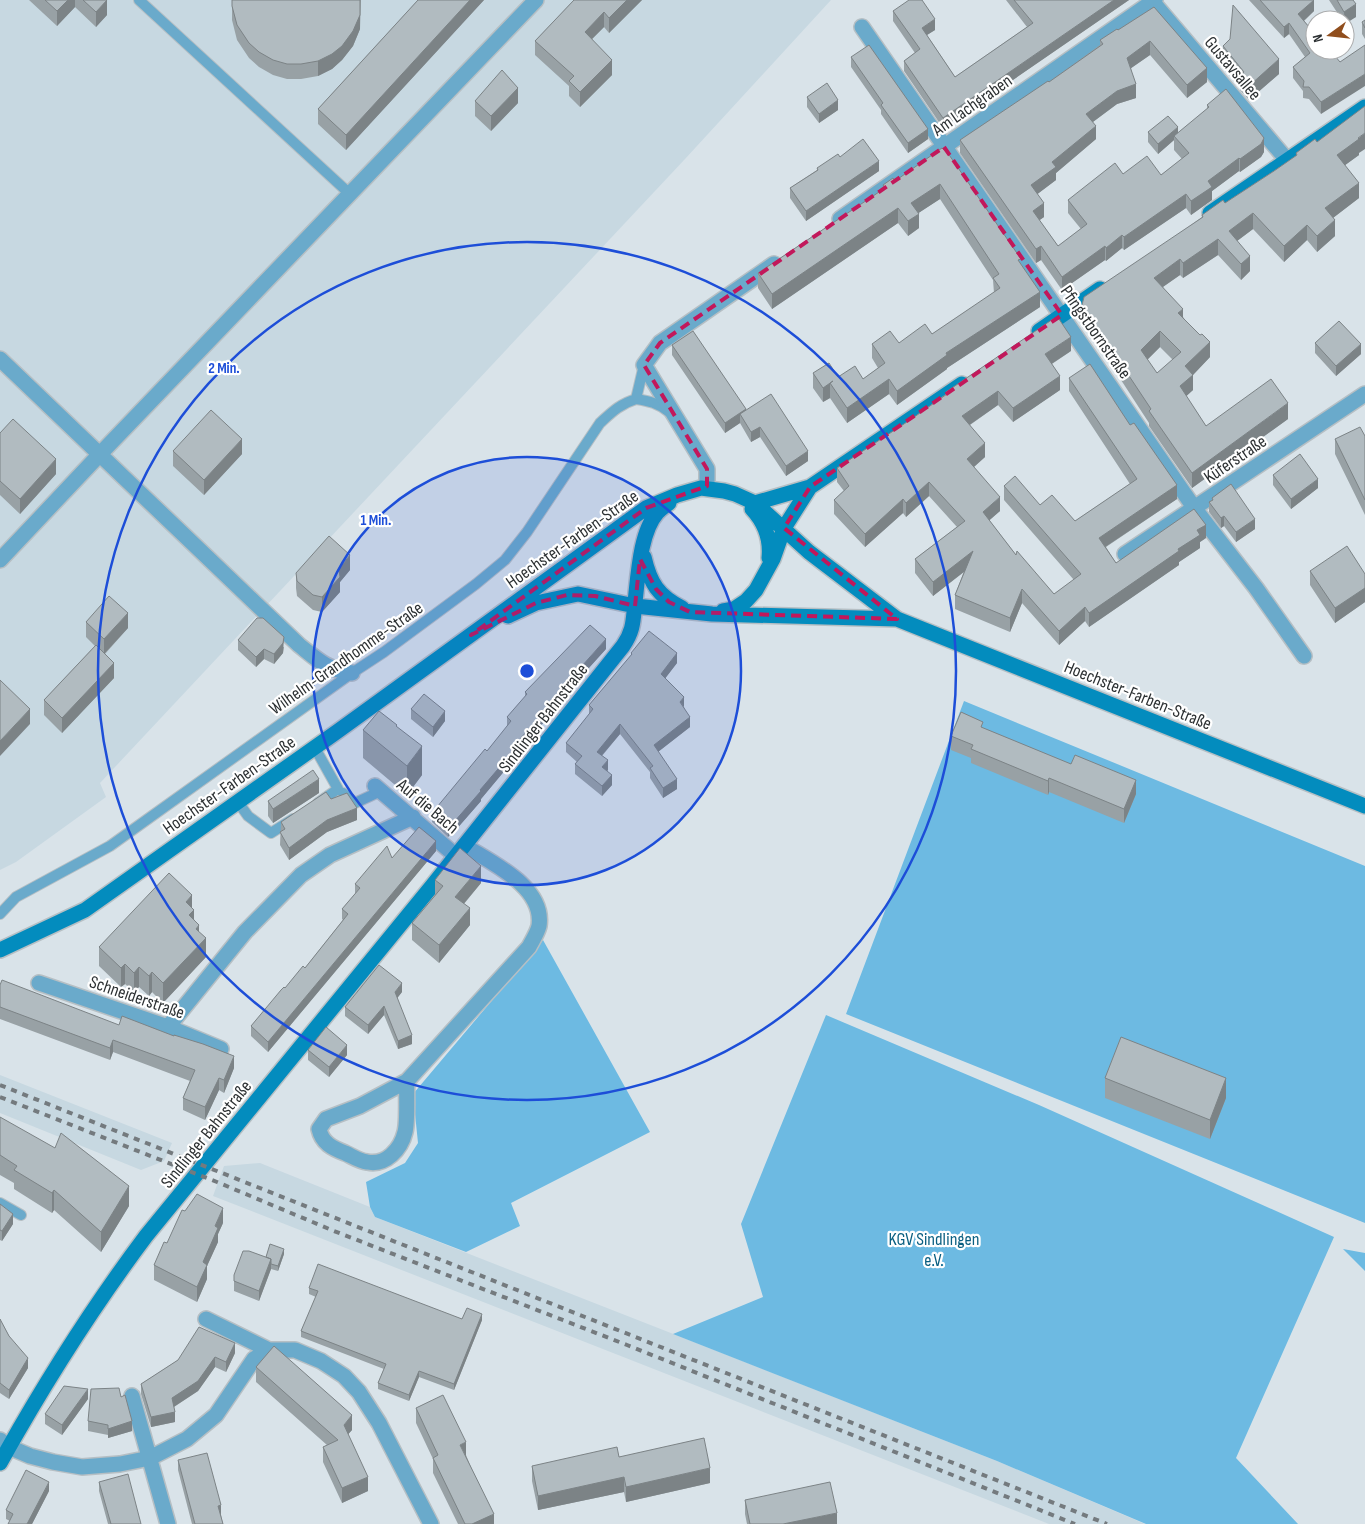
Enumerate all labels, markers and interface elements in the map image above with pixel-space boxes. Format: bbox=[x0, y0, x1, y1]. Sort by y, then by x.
north arrow bbox=[1305, 10, 1355, 60]
street label: Gustavsallee bbox=[1200, 32, 1265, 104]
text: N bbox=[1309, 32, 1327, 44]
street label: Am Lachgraben bbox=[928, 70, 1016, 141]
street label: Pfingstbornstraße bbox=[1056, 282, 1135, 383]
text: 2 Min. bbox=[208, 359, 240, 378]
street label: Küferstraße bbox=[1200, 431, 1271, 488]
street label: Hoechster-Farben-Straße bbox=[502, 486, 643, 593]
text: 1 Min. bbox=[361, 511, 391, 530]
street label: Wilhelm-Grandhomme-Straße bbox=[265, 597, 427, 719]
street label: Hoechster-Farben-Straße bbox=[1061, 656, 1214, 735]
street label: Sindlinger Bahnstraße bbox=[494, 660, 592, 777]
centre of rings bbox=[518, 662, 536, 680]
street label: Hoechster-Farben-Straße bbox=[159, 732, 300, 839]
street label: Auf die Bach bbox=[392, 774, 463, 838]
street label: Schneiderstraße bbox=[87, 971, 187, 1024]
street label: Sindlinger Bahnstraße bbox=[157, 1076, 256, 1192]
park label: KGV Sindlingen e.V. bbox=[889, 1229, 979, 1271]

